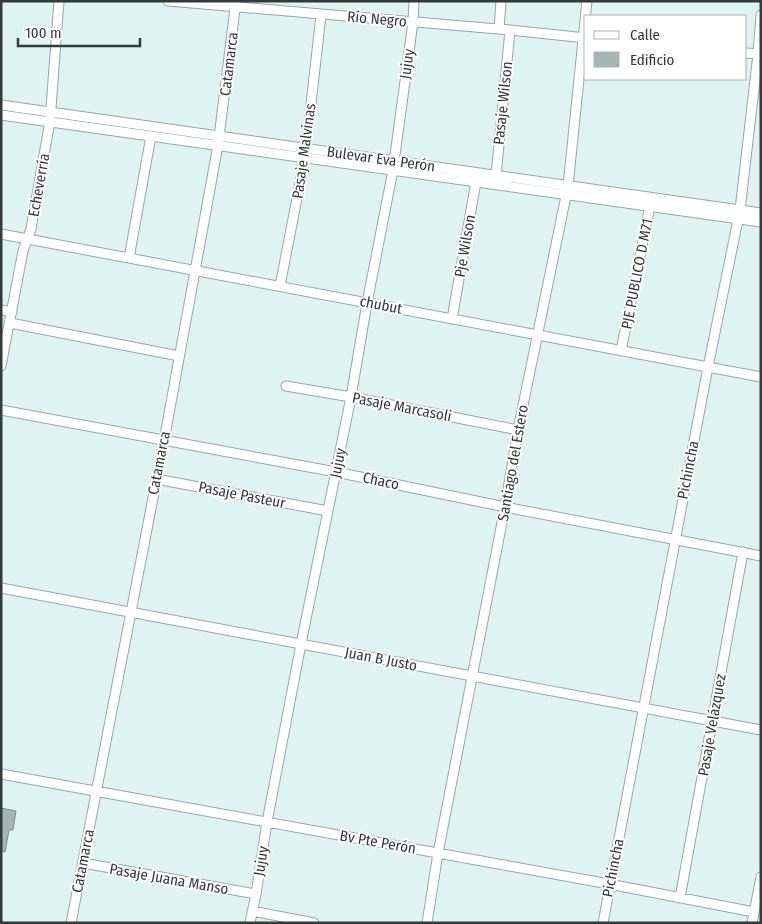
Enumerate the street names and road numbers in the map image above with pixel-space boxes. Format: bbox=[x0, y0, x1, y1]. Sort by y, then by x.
street label: Río Negro bbox=[347, 7, 408, 31]
street label: Catamarca bbox=[216, 31, 242, 97]
street label: Jujuy bbox=[396, 47, 418, 80]
street label: Pasaje Wilson bbox=[490, 60, 516, 146]
street label: Pasaje Malvinas bbox=[288, 102, 320, 200]
street label: Bulevar Eva Perón bbox=[326, 142, 436, 176]
street label: Echeverría bbox=[25, 152, 53, 218]
street label: Pje Wilson bbox=[451, 213, 479, 279]
street label: PJE PUBLICO D M71 bbox=[617, 217, 657, 331]
street label: chubut bbox=[358, 292, 404, 318]
street label: Pasaje Marcasoli bbox=[351, 389, 453, 425]
street label: Santiago del Estero bbox=[494, 403, 532, 523]
street label: Catamarca bbox=[144, 430, 174, 496]
street label: Pichincha bbox=[674, 439, 702, 501]
street label: Jujuy bbox=[326, 446, 350, 480]
street label: Chaco bbox=[361, 468, 401, 494]
street label: Pasaje Pasteur bbox=[197, 478, 288, 512]
street label: Juan B Justo bbox=[343, 643, 419, 675]
street label: Pasaje Velázquez bbox=[694, 672, 730, 777]
street label: Bv Pte Perón bbox=[338, 826, 418, 858]
street label: Catamarca bbox=[68, 828, 98, 894]
street label: Pichincha bbox=[599, 837, 627, 899]
street label: Jujuy bbox=[250, 844, 272, 877]
street label: Pasaje Juana Manso bbox=[108, 860, 230, 898]

